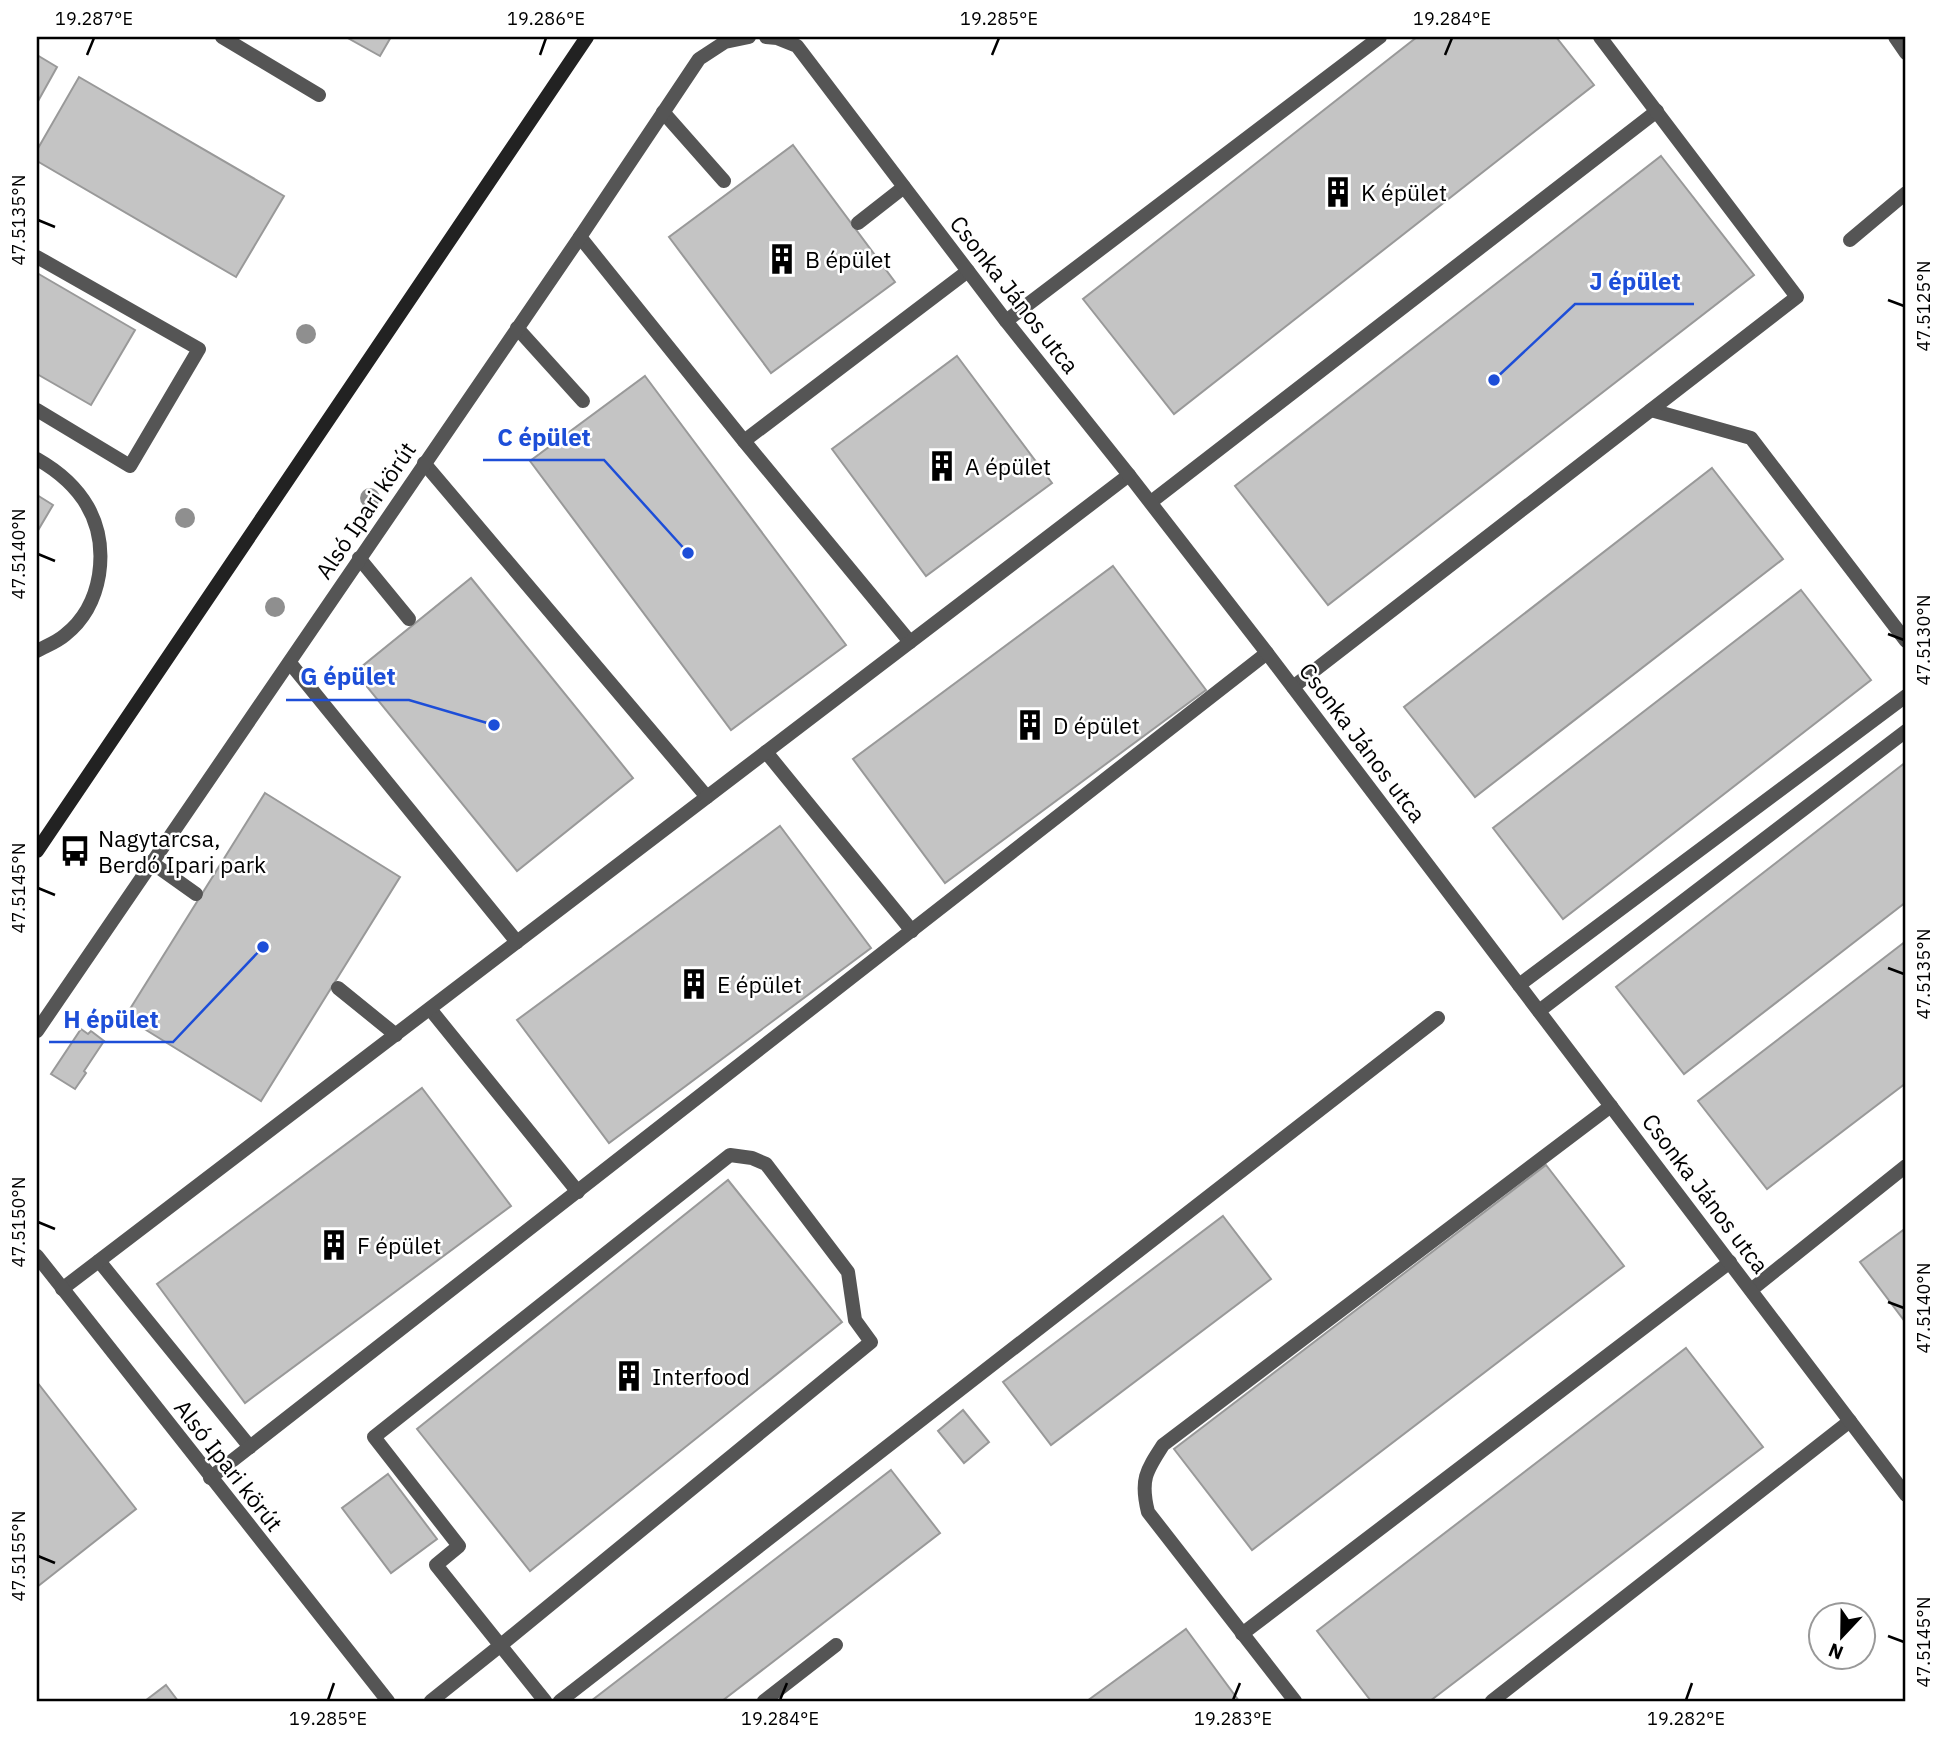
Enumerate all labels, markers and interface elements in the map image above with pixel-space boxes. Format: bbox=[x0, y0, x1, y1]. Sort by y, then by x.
text: 19.287°E bbox=[55, 7, 133, 30]
text: 19.286°E bbox=[507, 7, 585, 30]
text: 19.285°E bbox=[960, 7, 1038, 30]
text: 19.284°E bbox=[1413, 7, 1491, 30]
text: 47.5135°N bbox=[7, 175, 30, 265]
building icon: K épület bbox=[1321, 175, 1355, 209]
place label: K épület bbox=[1361, 177, 1447, 207]
street label: Csonka János utca bbox=[944, 209, 1086, 379]
building icon: B épület bbox=[765, 242, 799, 276]
place label: B épület bbox=[805, 244, 891, 274]
callout: J épület bbox=[1575, 259, 1694, 304]
text: 47.5125°N bbox=[1912, 261, 1935, 351]
text: J épület bbox=[1589, 265, 1681, 297]
callout: C épület bbox=[483, 415, 604, 460]
text: C épület bbox=[497, 421, 591, 453]
street label: Alsó Ipari körút bbox=[308, 436, 422, 584]
building icon: A épület bbox=[925, 449, 959, 483]
place label: A épület bbox=[965, 451, 1051, 481]
text: 47.5140°N bbox=[7, 509, 30, 599]
text: 47.5130°N bbox=[1912, 595, 1935, 685]
callout: G épület bbox=[286, 655, 409, 700]
street label: Csonka János utca bbox=[1293, 656, 1433, 828]
text: G épület bbox=[300, 660, 396, 692]
building icon: D épület bbox=[1013, 708, 1047, 742]
place label: D épület bbox=[1053, 710, 1140, 740]
place label: Nagytarcsa, Berdó Ipari park bbox=[98, 823, 266, 879]
bus stop icon: Nagytarcsa, Berdó Ipari park bbox=[58, 834, 92, 868]
text: 47.5145°N bbox=[7, 843, 30, 933]
text: 47.5135°N bbox=[1912, 929, 1935, 1019]
building icon: E épület bbox=[677, 967, 711, 1001]
place label: E épület bbox=[717, 969, 802, 999]
callout: H épület bbox=[49, 997, 173, 1042]
text: H épület bbox=[63, 1003, 159, 1035]
street label: Csonka János utca bbox=[1636, 1107, 1776, 1279]
text: 47.5150°N bbox=[7, 1177, 30, 1267]
building icon: F épület bbox=[317, 1228, 351, 1262]
place label: F épület bbox=[357, 1230, 441, 1260]
text: 47.5140°N bbox=[1912, 1263, 1935, 1353]
building icon: Interfood bbox=[612, 1359, 646, 1393]
place label: Interfood bbox=[652, 1361, 750, 1391]
street label: Alsó Ipari körút bbox=[168, 1393, 290, 1537]
text: 47.5155°N bbox=[7, 1511, 30, 1601]
text: 47.5145°N bbox=[1912, 1597, 1935, 1687]
north arrow bbox=[1806, 1602, 1876, 1672]
text: N bbox=[1825, 1638, 1847, 1665]
text: 19.285°E bbox=[289, 1707, 367, 1730]
text: 19.284°E bbox=[741, 1707, 819, 1730]
text: 19.283°E bbox=[1194, 1707, 1272, 1730]
text: 19.282°E bbox=[1647, 1707, 1725, 1730]

